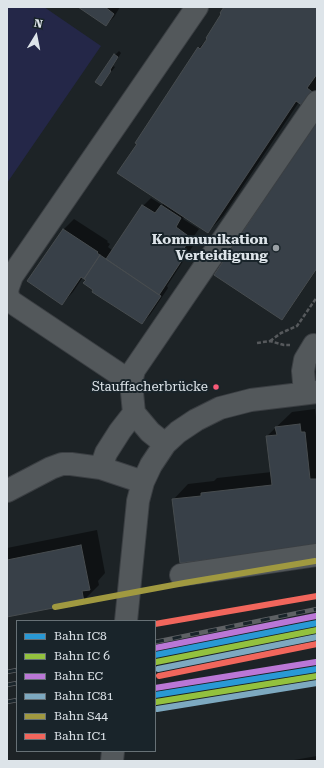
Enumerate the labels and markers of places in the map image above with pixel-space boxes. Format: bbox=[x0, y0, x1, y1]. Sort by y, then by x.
place label: Kommunikation Verteidigung bbox=[152, 232, 268, 264]
marker: Kommunikation Verteidigung bbox=[271, 243, 281, 253]
place label: Stauffacherbrücke bbox=[92, 379, 208, 395]
marker: Stauffacherbrücke bbox=[211, 382, 221, 392]

